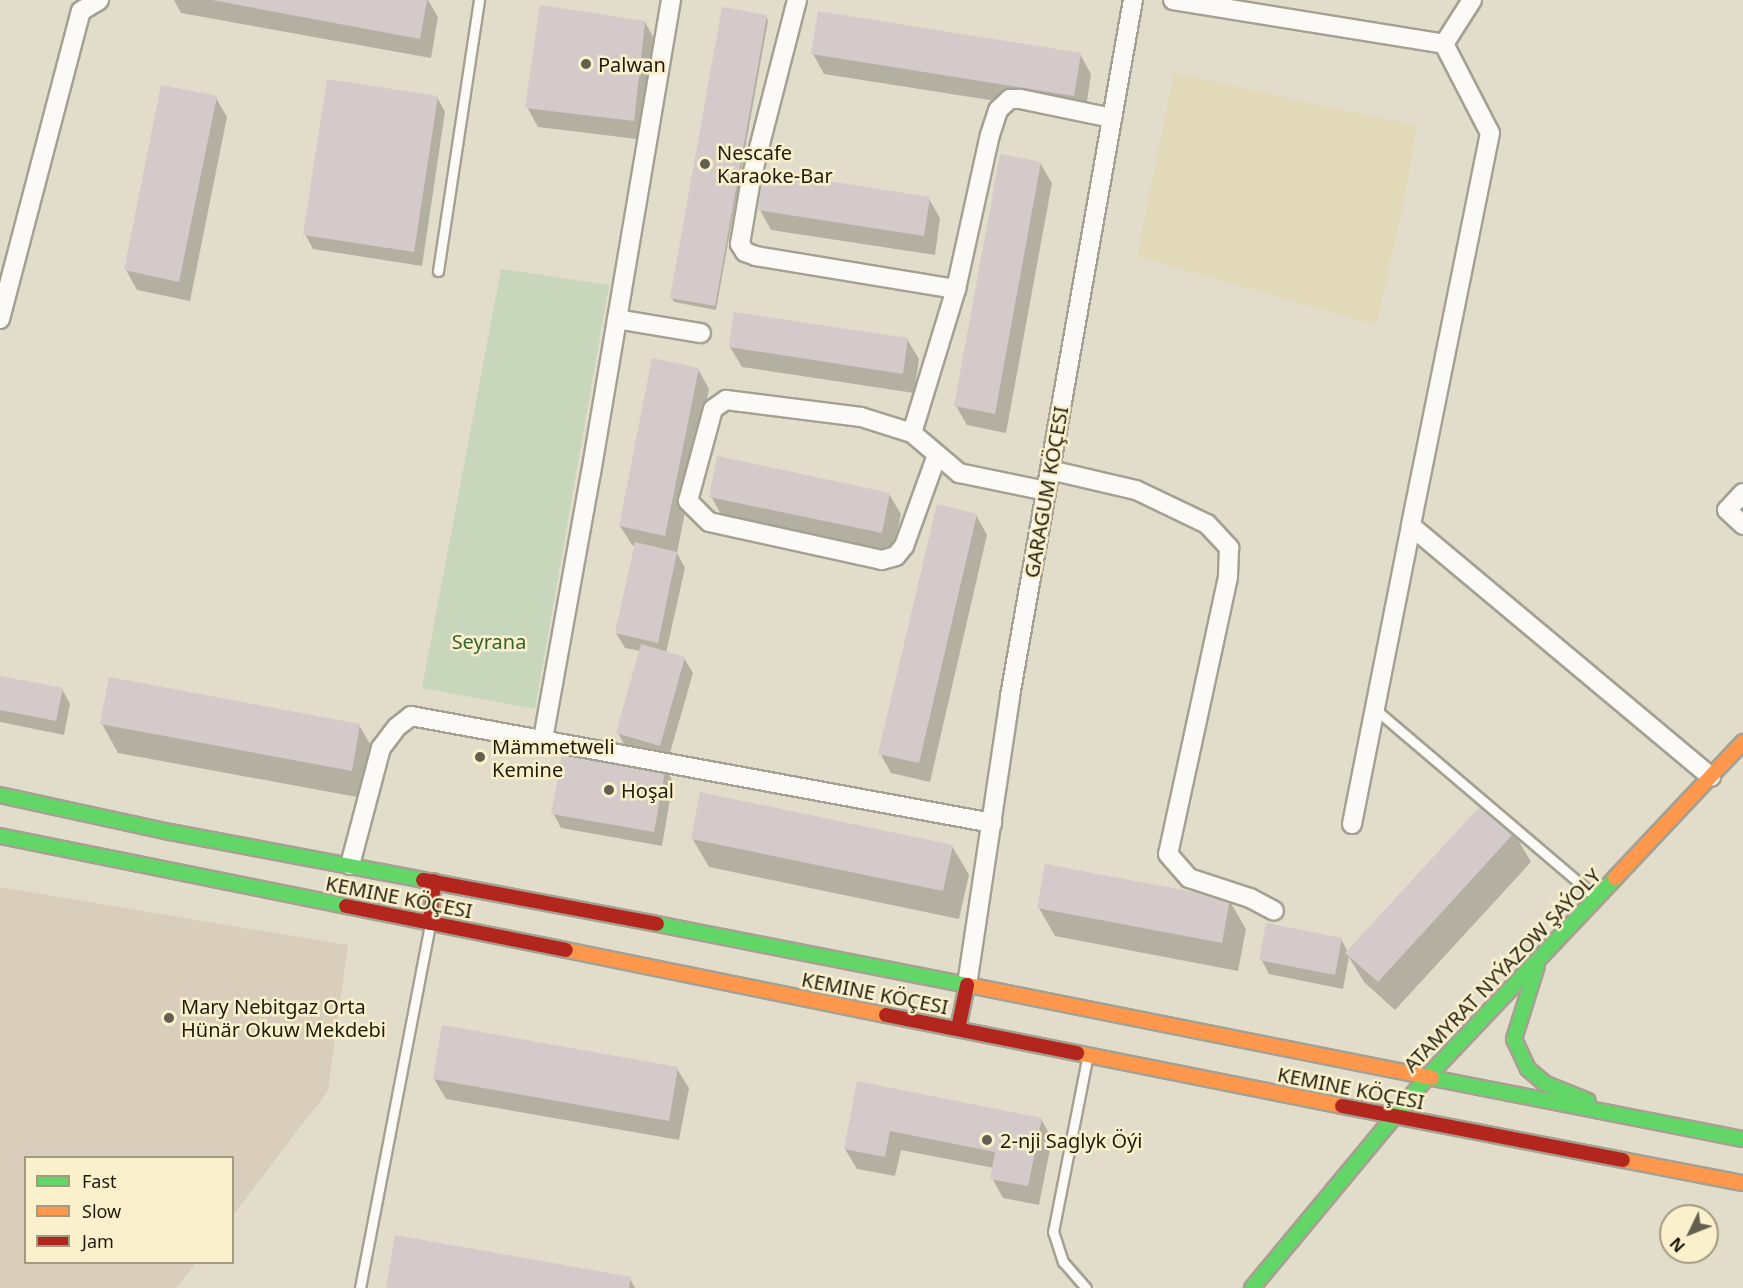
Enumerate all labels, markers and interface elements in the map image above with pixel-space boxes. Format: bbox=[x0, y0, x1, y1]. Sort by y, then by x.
place label: Palwan bbox=[598, 52, 666, 76]
marker: Palwan bbox=[579, 57, 593, 71]
place label: Nescafe Karaoke-Bar bbox=[717, 140, 833, 187]
marker: Nescafe Karaoke-Bar bbox=[698, 157, 712, 171]
street label: GARAGUM KÖÇESI bbox=[1019, 404, 1073, 580]
park label: Seyrana bbox=[452, 629, 526, 653]
place label: Mämmetweli Kemine bbox=[492, 734, 615, 781]
marker: Mämmetweli Kemine bbox=[473, 750, 487, 764]
place label: Hoşal bbox=[621, 778, 674, 802]
marker: Hoşal bbox=[602, 783, 616, 797]
street label: ATAMYRAT NYÝAZOW ŞAÝOLY bbox=[1398, 863, 1606, 1077]
street label: KEMINE KÖÇESI bbox=[324, 871, 474, 923]
street label: KEMINE KÖÇESI bbox=[800, 967, 950, 1019]
place label: Mary Nebitgaz Orta Hünär Okuw Mekdebi bbox=[181, 994, 386, 1041]
marker: Mary Nebitgaz Orta Hünär Okuw Mekdebi bbox=[162, 1011, 176, 1025]
street label: KEMINE KÖÇESI bbox=[1276, 1062, 1426, 1114]
place label: 2-nji Saglyk Öýi bbox=[1000, 1128, 1142, 1152]
marker: 2-nji Saglyk Öýi bbox=[978, 1131, 996, 1149]
legend bbox=[24, 1156, 234, 1264]
text: Fast bbox=[82, 1169, 117, 1193]
text: Slow bbox=[82, 1199, 121, 1223]
north arrow bbox=[1659, 1204, 1719, 1264]
text: Jam bbox=[82, 1229, 114, 1253]
text: N bbox=[1665, 1233, 1690, 1257]

